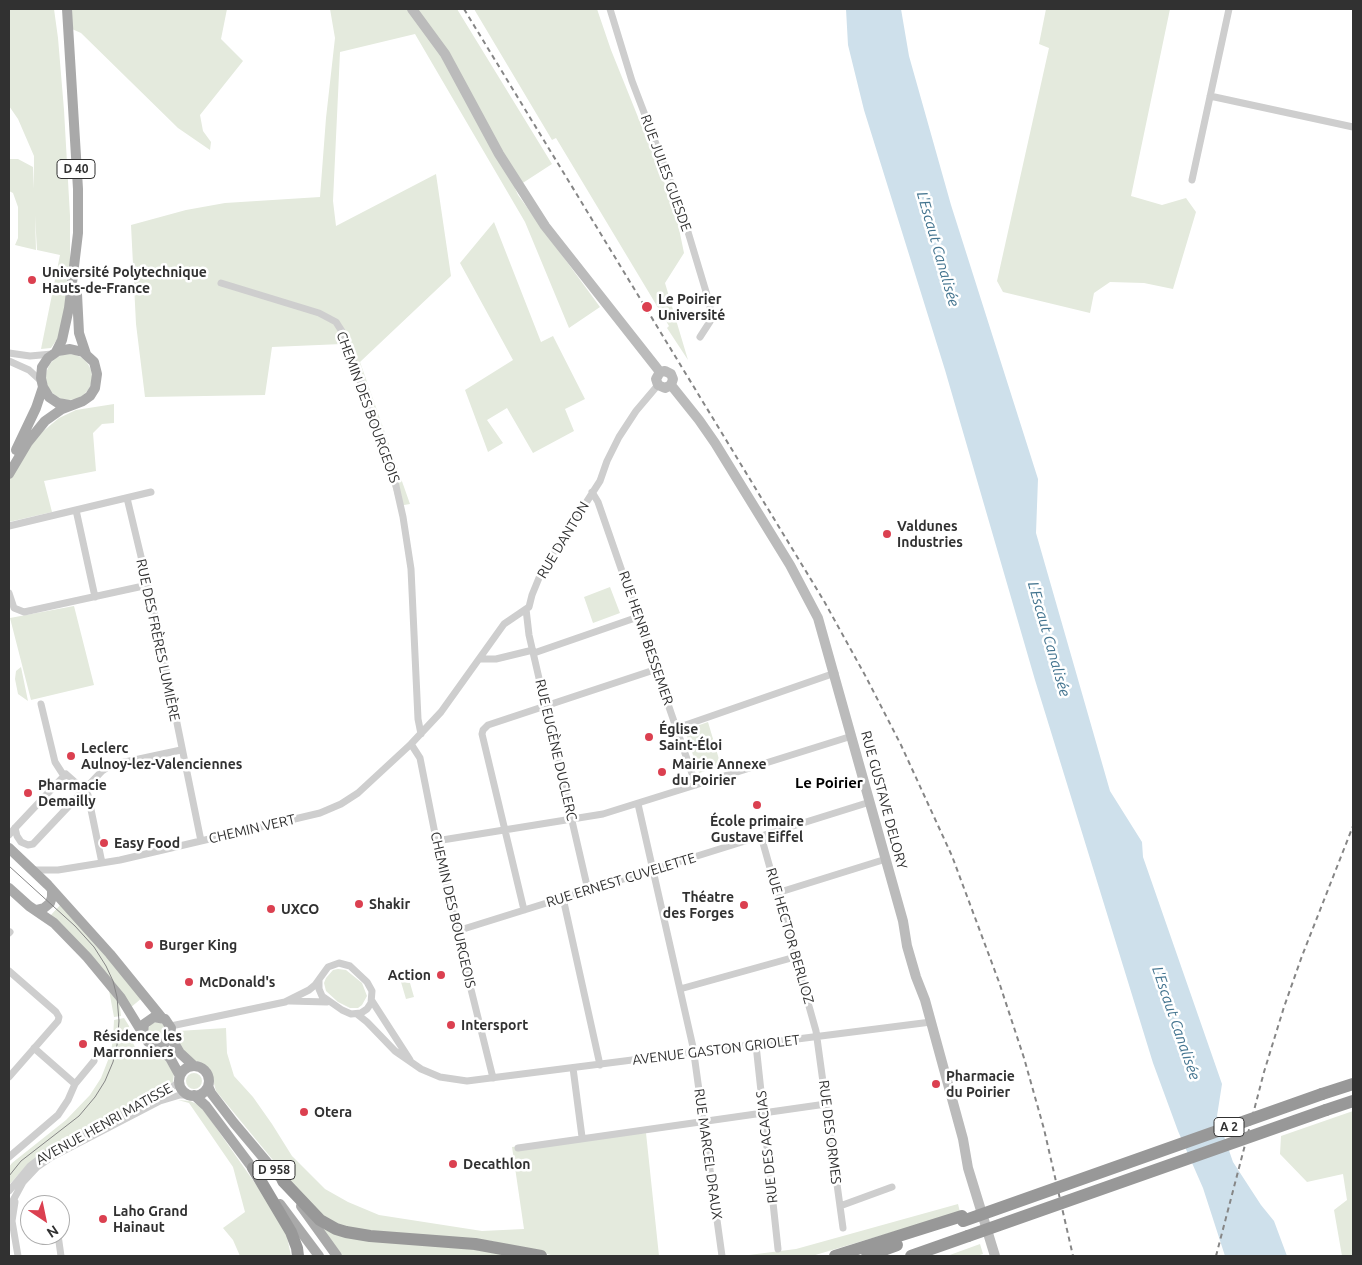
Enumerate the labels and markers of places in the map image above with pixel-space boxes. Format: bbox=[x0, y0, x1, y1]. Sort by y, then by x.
place label: Université Polytechnique Hauts-de-France bbox=[42, 264, 207, 296]
marker: Université Polytechnique Hauts-de-France bbox=[26, 274, 38, 286]
place label: Le Poirier Université bbox=[658, 291, 725, 324]
marker: Le Poirier Université bbox=[640, 300, 654, 314]
place label: Valdunes Industries bbox=[897, 518, 963, 550]
marker: Valdunes Industries bbox=[881, 528, 893, 540]
place label: Église Saint-Éloi bbox=[659, 721, 722, 754]
marker: Église Saint-Éloi bbox=[643, 731, 655, 743]
place label: Leclerc Aulnoy-lez-Valenciennes bbox=[81, 740, 242, 772]
marker: Leclerc Aulnoy-lez-Valenciennes bbox=[65, 750, 77, 762]
place label: Mairie Annexe du Poirier bbox=[672, 756, 767, 789]
marker: Mairie Annexe du Poirier bbox=[656, 766, 668, 778]
place label: Pharmacie Demailly bbox=[38, 777, 107, 810]
marker: Pharmacie Demailly bbox=[22, 787, 34, 799]
marker: École primaire Gustave Eiffel bbox=[751, 799, 763, 811]
place label: École primaire Gustave Eiffel bbox=[710, 813, 804, 846]
place label: Easy Food bbox=[114, 835, 180, 851]
marker: Easy Food bbox=[98, 837, 110, 849]
place label: Théatre des Forges bbox=[663, 889, 734, 922]
place label: Shakir bbox=[369, 896, 410, 912]
marker: Shakir bbox=[353, 898, 365, 910]
marker: Théatre des Forges bbox=[738, 899, 750, 911]
place label: UXCO bbox=[281, 901, 319, 917]
marker: UXCO bbox=[265, 903, 277, 915]
place label: Burger King bbox=[159, 937, 237, 953]
marker: Burger King bbox=[143, 939, 155, 951]
place label: Action bbox=[388, 967, 431, 983]
marker: Action bbox=[435, 969, 447, 981]
place label: McDonald's bbox=[199, 974, 275, 990]
marker: McDonald's bbox=[183, 976, 195, 988]
place label: Intersport bbox=[461, 1017, 528, 1033]
marker: Intersport bbox=[445, 1019, 457, 1031]
place label: Résidence les Marronniers bbox=[93, 1028, 182, 1060]
marker: Résidence les Marronniers bbox=[77, 1038, 89, 1050]
place label: Pharmacie du Poirier bbox=[946, 1068, 1015, 1100]
marker: Pharmacie du Poirier bbox=[930, 1078, 942, 1090]
place label: Otera bbox=[314, 1104, 352, 1120]
marker: Otera bbox=[298, 1106, 310, 1118]
place label: Decathlon bbox=[463, 1156, 531, 1172]
marker: Decathlon bbox=[447, 1158, 459, 1170]
place label: Laho Grand Hainaut bbox=[113, 1203, 188, 1236]
marker: Laho Grand Hainaut bbox=[97, 1213, 109, 1225]

